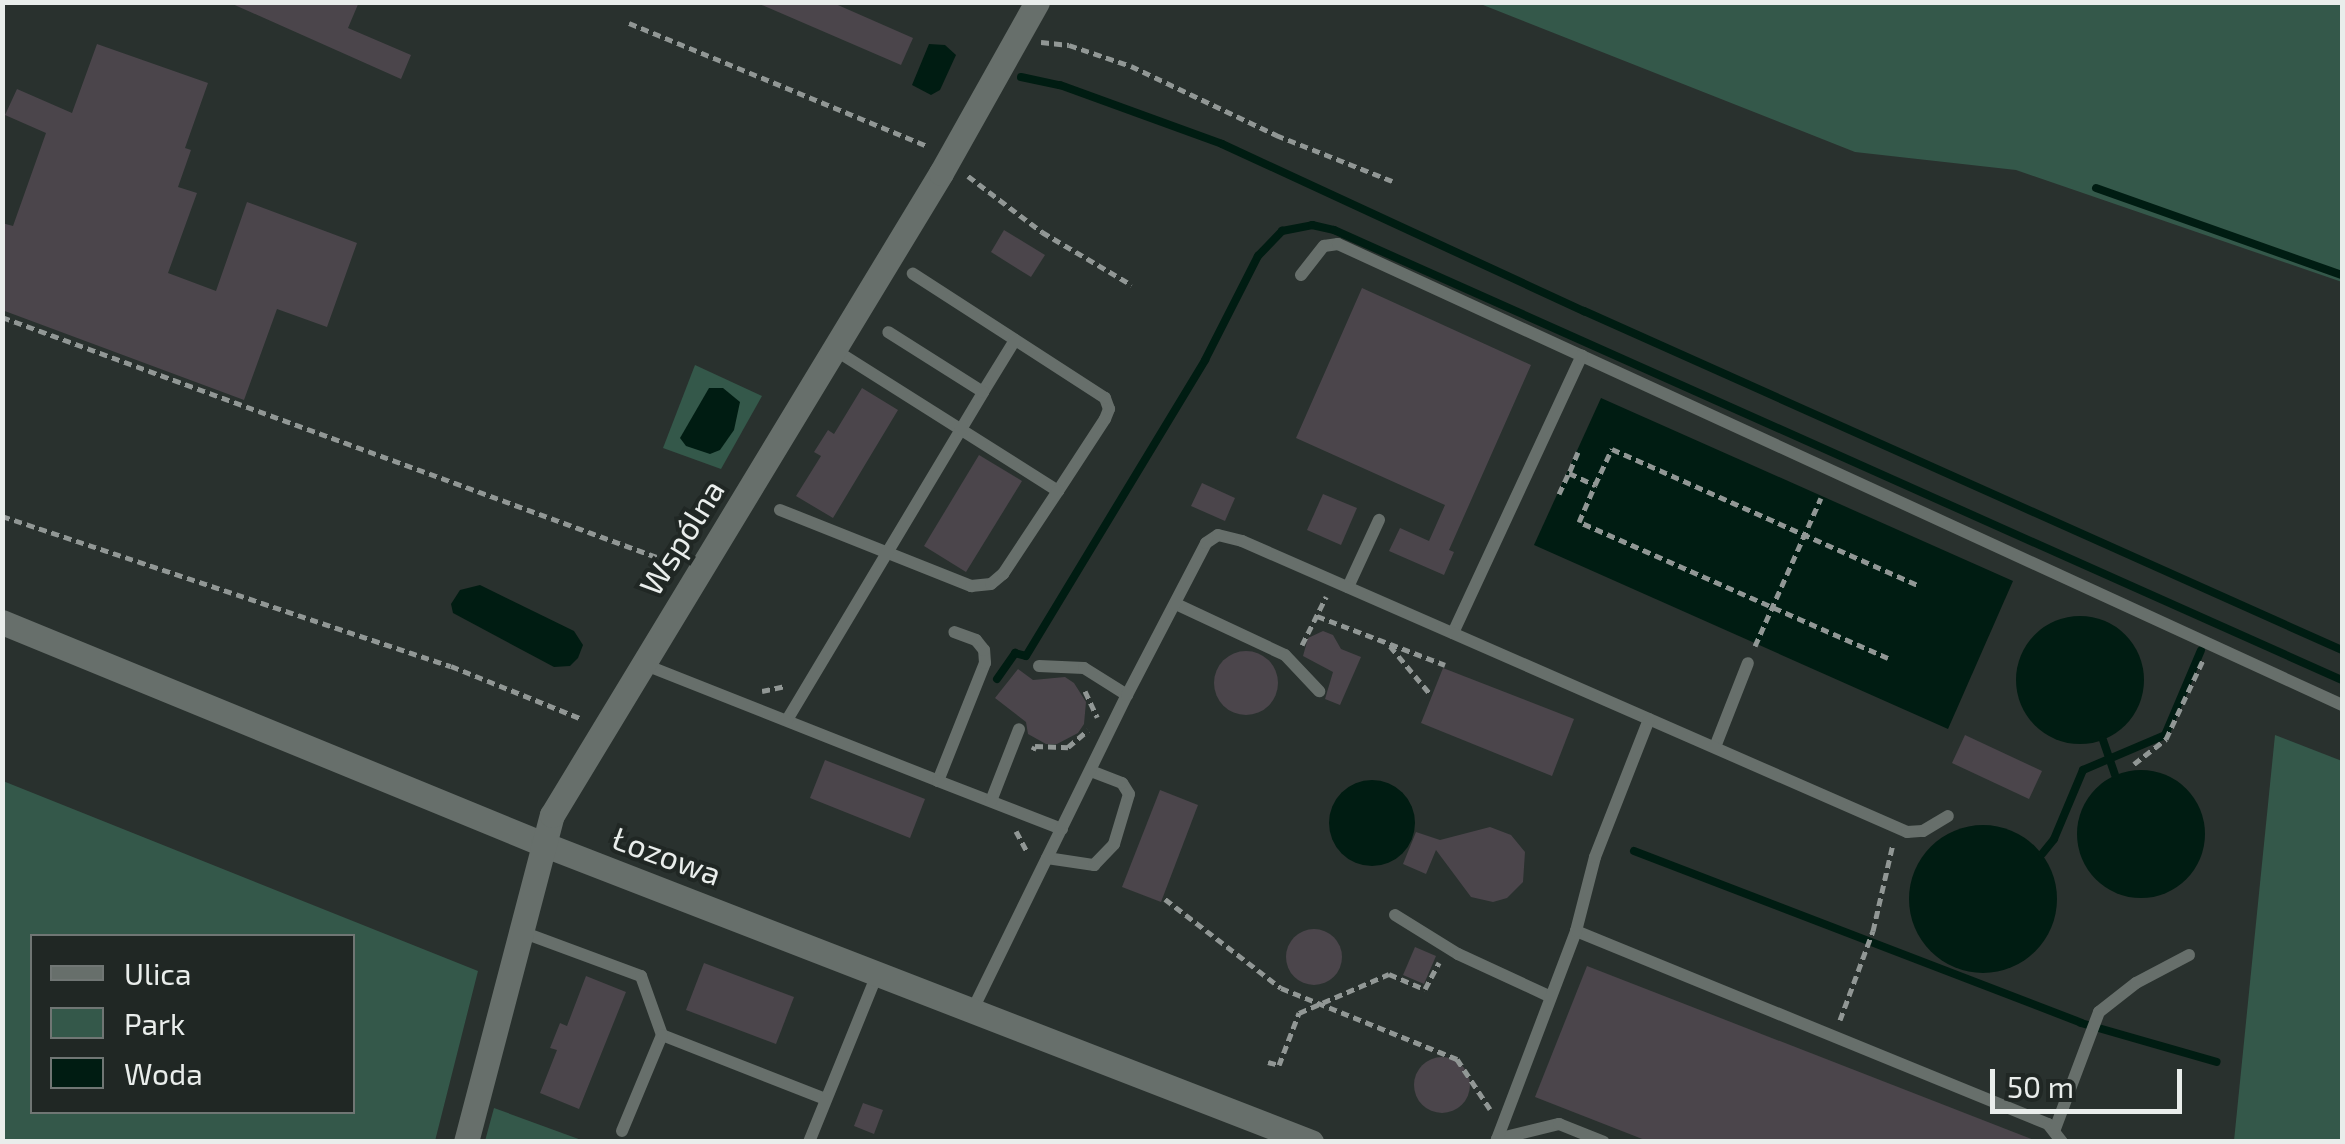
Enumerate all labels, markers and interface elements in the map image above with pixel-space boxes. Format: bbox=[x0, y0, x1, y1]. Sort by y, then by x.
street label: Wspólna bbox=[631, 472, 731, 602]
street label: Łozowa bbox=[607, 818, 727, 892]
legend bbox=[30, 934, 355, 1114]
text: Ulica bbox=[124, 955, 191, 991]
text: Park bbox=[124, 1005, 185, 1041]
scale bar bbox=[1995, 1049, 2188, 1111]
text: Woda bbox=[124, 1055, 203, 1091]
text: 50 m bbox=[2007, 1068, 2074, 1104]

